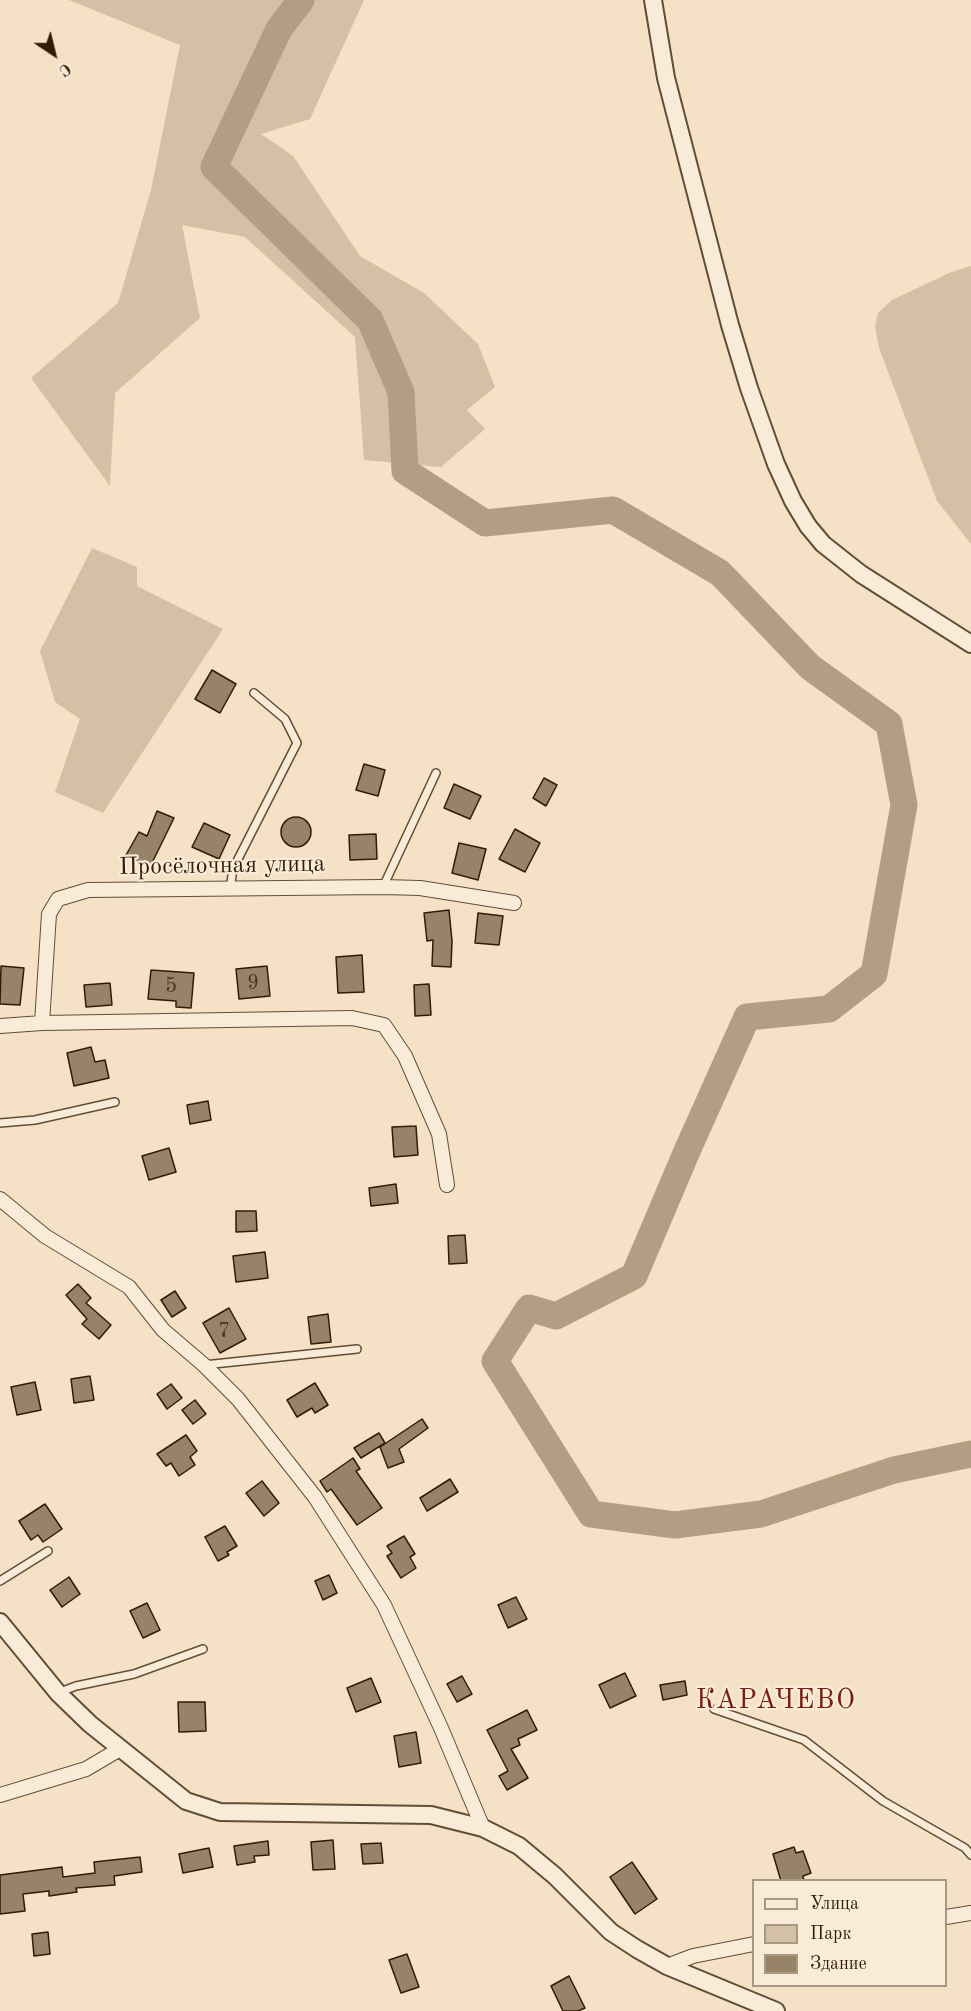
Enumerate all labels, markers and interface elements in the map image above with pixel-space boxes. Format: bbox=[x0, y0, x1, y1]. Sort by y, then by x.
north arrow bbox=[24, 24, 84, 84]
text: С bbox=[55, 59, 73, 78]
street label: Просёлочная улица bbox=[119, 850, 325, 882]
house number: 9 bbox=[247, 970, 259, 996]
house number: 5 bbox=[165, 973, 177, 999]
house number: 7 bbox=[218, 1318, 230, 1344]
district label: КАРАЧЕВО bbox=[696, 1685, 856, 1717]
legend bbox=[752, 1879, 947, 1987]
text: Улица bbox=[810, 1895, 859, 1913]
text: Парк bbox=[810, 1925, 851, 1943]
text: Здание bbox=[810, 1955, 867, 1973]

